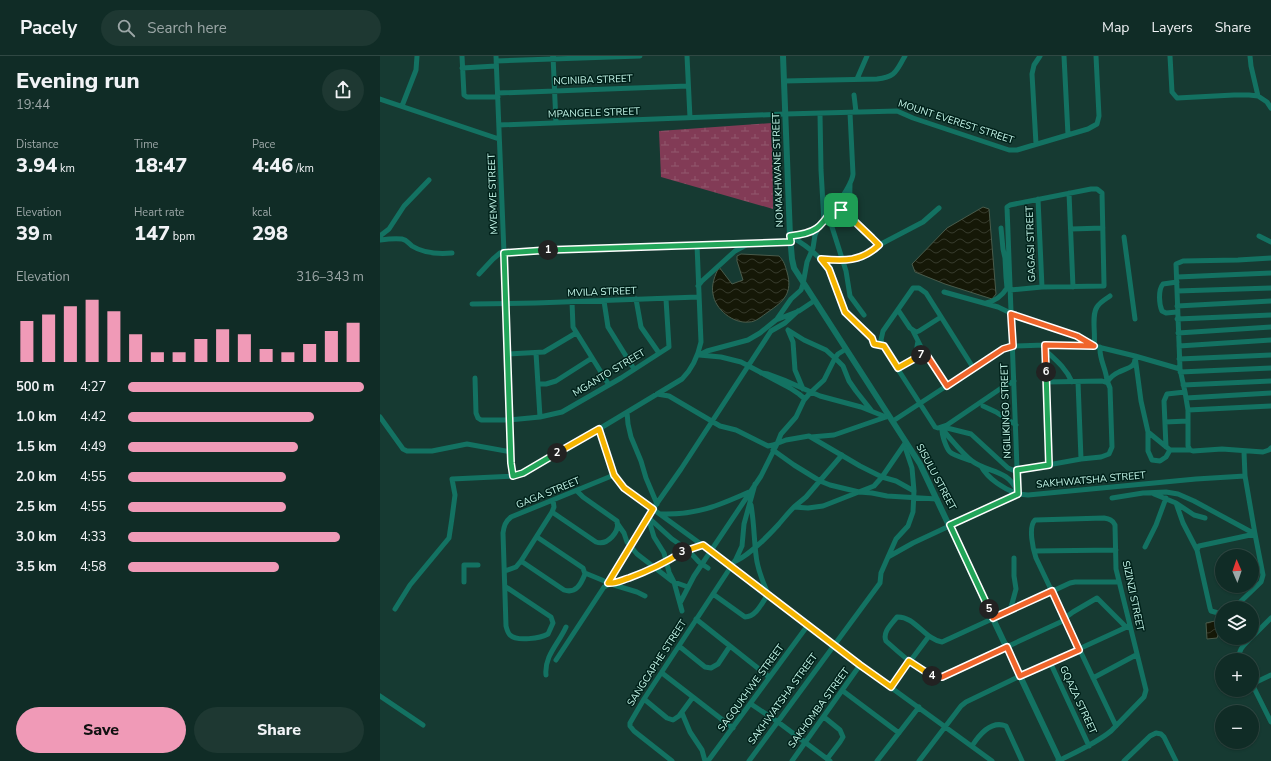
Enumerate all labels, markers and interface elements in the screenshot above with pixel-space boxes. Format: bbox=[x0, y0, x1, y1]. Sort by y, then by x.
search box bbox=[101, 10, 381, 46]
text: Pacely bbox=[20, 15, 77, 41]
icon: search bbox=[115, 17, 137, 39]
text: Search here bbox=[147, 18, 227, 38]
text: Map bbox=[1102, 18, 1129, 37]
text: Layers bbox=[1151, 18, 1193, 37]
text: Share bbox=[1215, 18, 1251, 37]
text: Evening run bbox=[16, 66, 140, 96]
button: share bbox=[322, 69, 364, 111]
street label: NCINIBA STREET bbox=[553, 72, 633, 88]
text: 19:44 bbox=[16, 96, 50, 114]
street label: MOUNT EVEREST STREET bbox=[896, 97, 1016, 147]
street label: MPANGELE STREET bbox=[548, 104, 640, 122]
street label: NOMAKHWANE STREET bbox=[769, 112, 787, 228]
text: Distance bbox=[16, 137, 59, 152]
text: Time bbox=[134, 137, 158, 152]
text: Pace bbox=[252, 137, 275, 152]
text: 3.94 bbox=[16, 152, 57, 179]
text: 18:47 bbox=[134, 152, 187, 179]
text: 4:46 bbox=[252, 152, 293, 179]
street label: MVEMVE STREET bbox=[485, 153, 501, 235]
text: km bbox=[57, 161, 75, 176]
text: /km bbox=[293, 161, 314, 176]
pin bbox=[824, 193, 858, 227]
icon: arrive bbox=[830, 199, 852, 221]
text: Elevation bbox=[16, 205, 62, 220]
text: Heart rate bbox=[134, 205, 184, 220]
text: kcal bbox=[252, 205, 272, 220]
street label: GAGASI STREET bbox=[1023, 206, 1039, 282]
text: 39 bbox=[16, 220, 40, 247]
text: 147 bbox=[134, 220, 170, 247]
text: 298 bbox=[252, 220, 288, 247]
text: m bbox=[40, 229, 52, 244]
text: bpm bbox=[170, 229, 195, 244]
pin: 1 bbox=[538, 240, 558, 260]
text: 1 bbox=[545, 242, 551, 257]
text: Elevation bbox=[16, 268, 70, 286]
text: 316–343 m bbox=[296, 268, 364, 286]
street label: MVILA STREET bbox=[567, 284, 637, 300]
pin: 7 bbox=[911, 345, 931, 365]
street label: MGANTO STREET bbox=[570, 346, 648, 400]
text: 7 bbox=[918, 347, 924, 362]
pin: 6 bbox=[1036, 362, 1056, 382]
street label: NGILIKINGO STREET bbox=[997, 363, 1015, 459]
text: 6 bbox=[1043, 364, 1049, 379]
text: 500 m bbox=[16, 378, 54, 396]
text: 4:27 bbox=[80, 378, 106, 396]
text: 1.0 km bbox=[16, 408, 57, 426]
text: 4:42 bbox=[80, 408, 106, 426]
text: 1.5 km bbox=[16, 438, 57, 456]
text: 4:49 bbox=[80, 438, 106, 456]
street label: SISULU STREET bbox=[913, 441, 959, 513]
pin: 2 bbox=[547, 443, 567, 463]
text: 2 bbox=[554, 445, 560, 460]
text: 2.0 km bbox=[16, 468, 57, 486]
text: 4:55 bbox=[80, 468, 106, 486]
street label: SAKHWATSHA STREET bbox=[1036, 468, 1146, 492]
street label: GAGA STREET bbox=[514, 474, 582, 512]
text: 2.5 km bbox=[16, 498, 57, 516]
text: 4:55 bbox=[80, 498, 106, 516]
text: 3.0 km bbox=[16, 528, 57, 546]
text: 4:33 bbox=[80, 528, 106, 546]
pin: 3 bbox=[672, 542, 692, 562]
text: 3 bbox=[679, 544, 685, 559]
north arrow bbox=[1215, 549, 1259, 593]
map controls bbox=[1215, 549, 1259, 749]
text: 3.5 km bbox=[16, 558, 57, 576]
text: 4:58 bbox=[80, 558, 106, 576]
street label: SIZINZI STREET bbox=[1119, 559, 1147, 633]
pin: 5 bbox=[979, 599, 999, 619]
text: 5 bbox=[986, 601, 992, 616]
button: layers bbox=[1215, 601, 1259, 645]
street label: SANGCAPHE STREET bbox=[624, 617, 690, 709]
street label: SAGQUKHWE STREET bbox=[714, 641, 788, 735]
street label: SAKHWATSHA STREET bbox=[745, 650, 821, 748]
button: + bbox=[1215, 653, 1259, 697]
street label: GQAZA STREET bbox=[1056, 664, 1100, 736]
street label: SAKHOMBA STREET bbox=[785, 665, 853, 751]
pin: 4 bbox=[922, 666, 942, 686]
text: 4 bbox=[929, 668, 935, 683]
button: − bbox=[1215, 705, 1259, 749]
button: Save bbox=[16, 707, 186, 753]
button: Share bbox=[194, 707, 364, 753]

